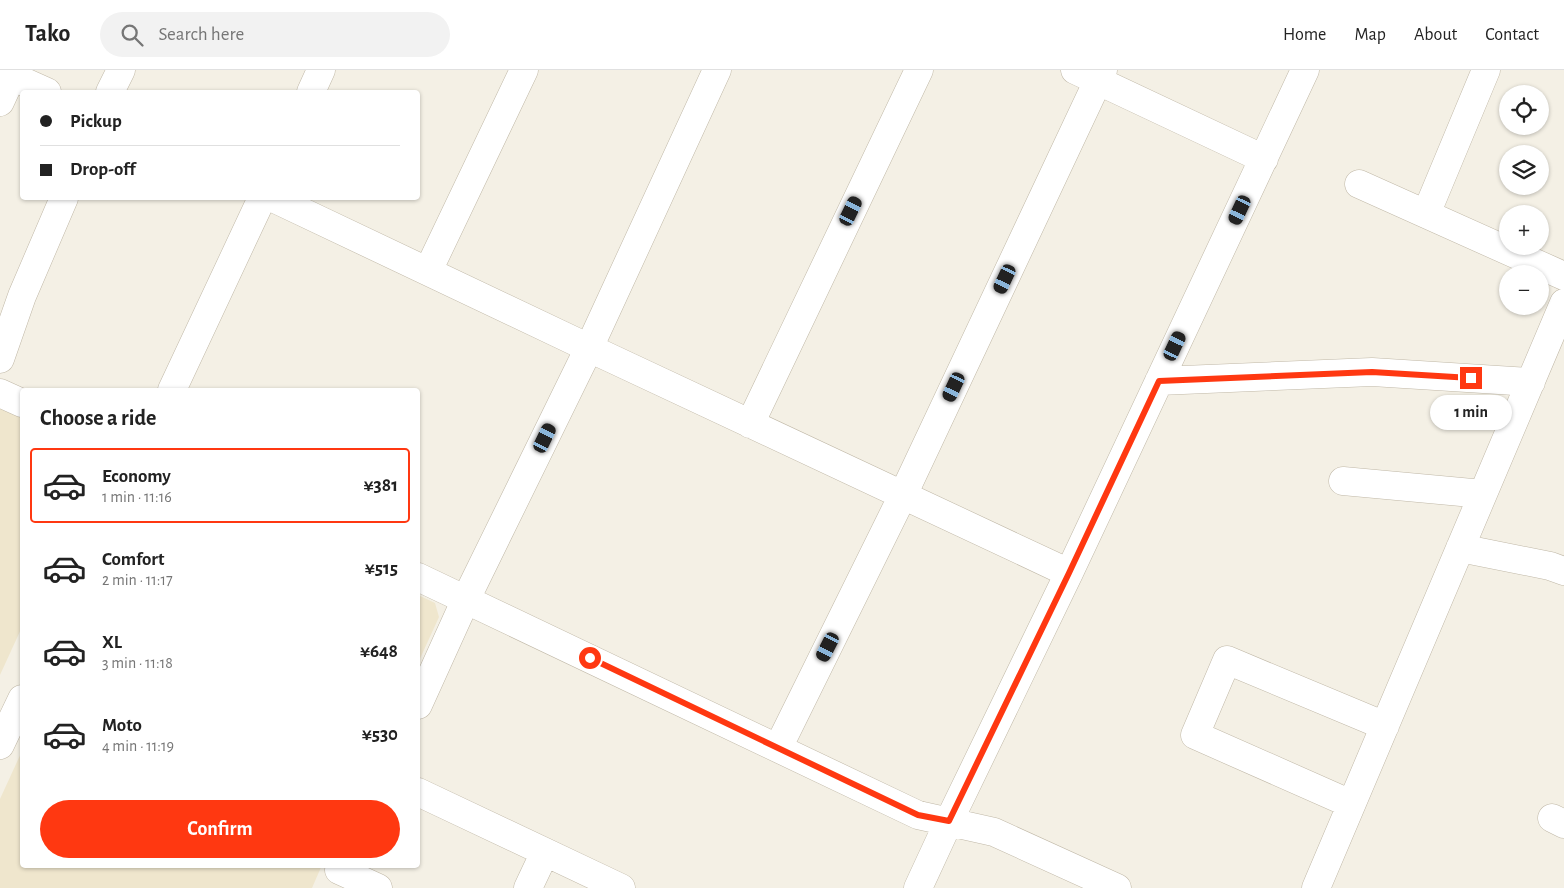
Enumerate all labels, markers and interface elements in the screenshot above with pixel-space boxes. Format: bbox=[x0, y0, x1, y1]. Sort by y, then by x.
search box bbox=[100, 12, 450, 57]
icon: search bbox=[118, 21, 146, 49]
text: Tako bbox=[25, 22, 70, 46]
text: Search here bbox=[158, 25, 244, 44]
text: Home bbox=[1283, 26, 1326, 44]
text: Map bbox=[1354, 26, 1386, 44]
text: About bbox=[1414, 26, 1457, 44]
text: Contact bbox=[1485, 26, 1539, 44]
map controls bbox=[1499, 85, 1549, 315]
button: locate bbox=[1499, 85, 1549, 135]
text: Pickup bbox=[70, 112, 122, 131]
button: layers bbox=[1499, 145, 1549, 195]
text: Drop-off bbox=[70, 160, 135, 179]
car bbox=[1226, 193, 1253, 227]
car bbox=[837, 194, 864, 228]
button: + bbox=[1499, 205, 1549, 255]
car bbox=[991, 262, 1018, 296]
button: − bbox=[1499, 265, 1549, 315]
car bbox=[1161, 329, 1188, 363]
route end bbox=[1460, 367, 1482, 389]
car bbox=[940, 370, 967, 404]
callout: 1 min bbox=[1430, 396, 1512, 430]
text: 1 min bbox=[1454, 404, 1488, 420]
text: Choose a ride bbox=[40, 407, 156, 429]
car bbox=[531, 421, 558, 455]
icon: car bbox=[42, 463, 87, 508]
text: Economy bbox=[102, 467, 171, 486]
text: ¥381 bbox=[364, 476, 398, 495]
text: 1 min · 11:16 bbox=[102, 489, 172, 505]
icon: car bbox=[42, 546, 87, 591]
text: Comfort bbox=[102, 550, 164, 569]
text: ¥515 bbox=[365, 559, 398, 578]
text: 2 min · 11:17 bbox=[102, 572, 173, 588]
icon: car bbox=[42, 629, 87, 674]
car bbox=[814, 630, 841, 664]
text: XL bbox=[102, 633, 122, 652]
text: ¥648 bbox=[360, 642, 398, 661]
route start bbox=[579, 647, 601, 669]
text: 3 min · 11:18 bbox=[102, 655, 173, 671]
icon: car bbox=[42, 712, 87, 757]
text: Moto bbox=[102, 716, 142, 735]
text: ¥530 bbox=[362, 725, 398, 744]
text: 4 min · 11:19 bbox=[102, 738, 174, 754]
button: Confirm bbox=[40, 800, 400, 858]

